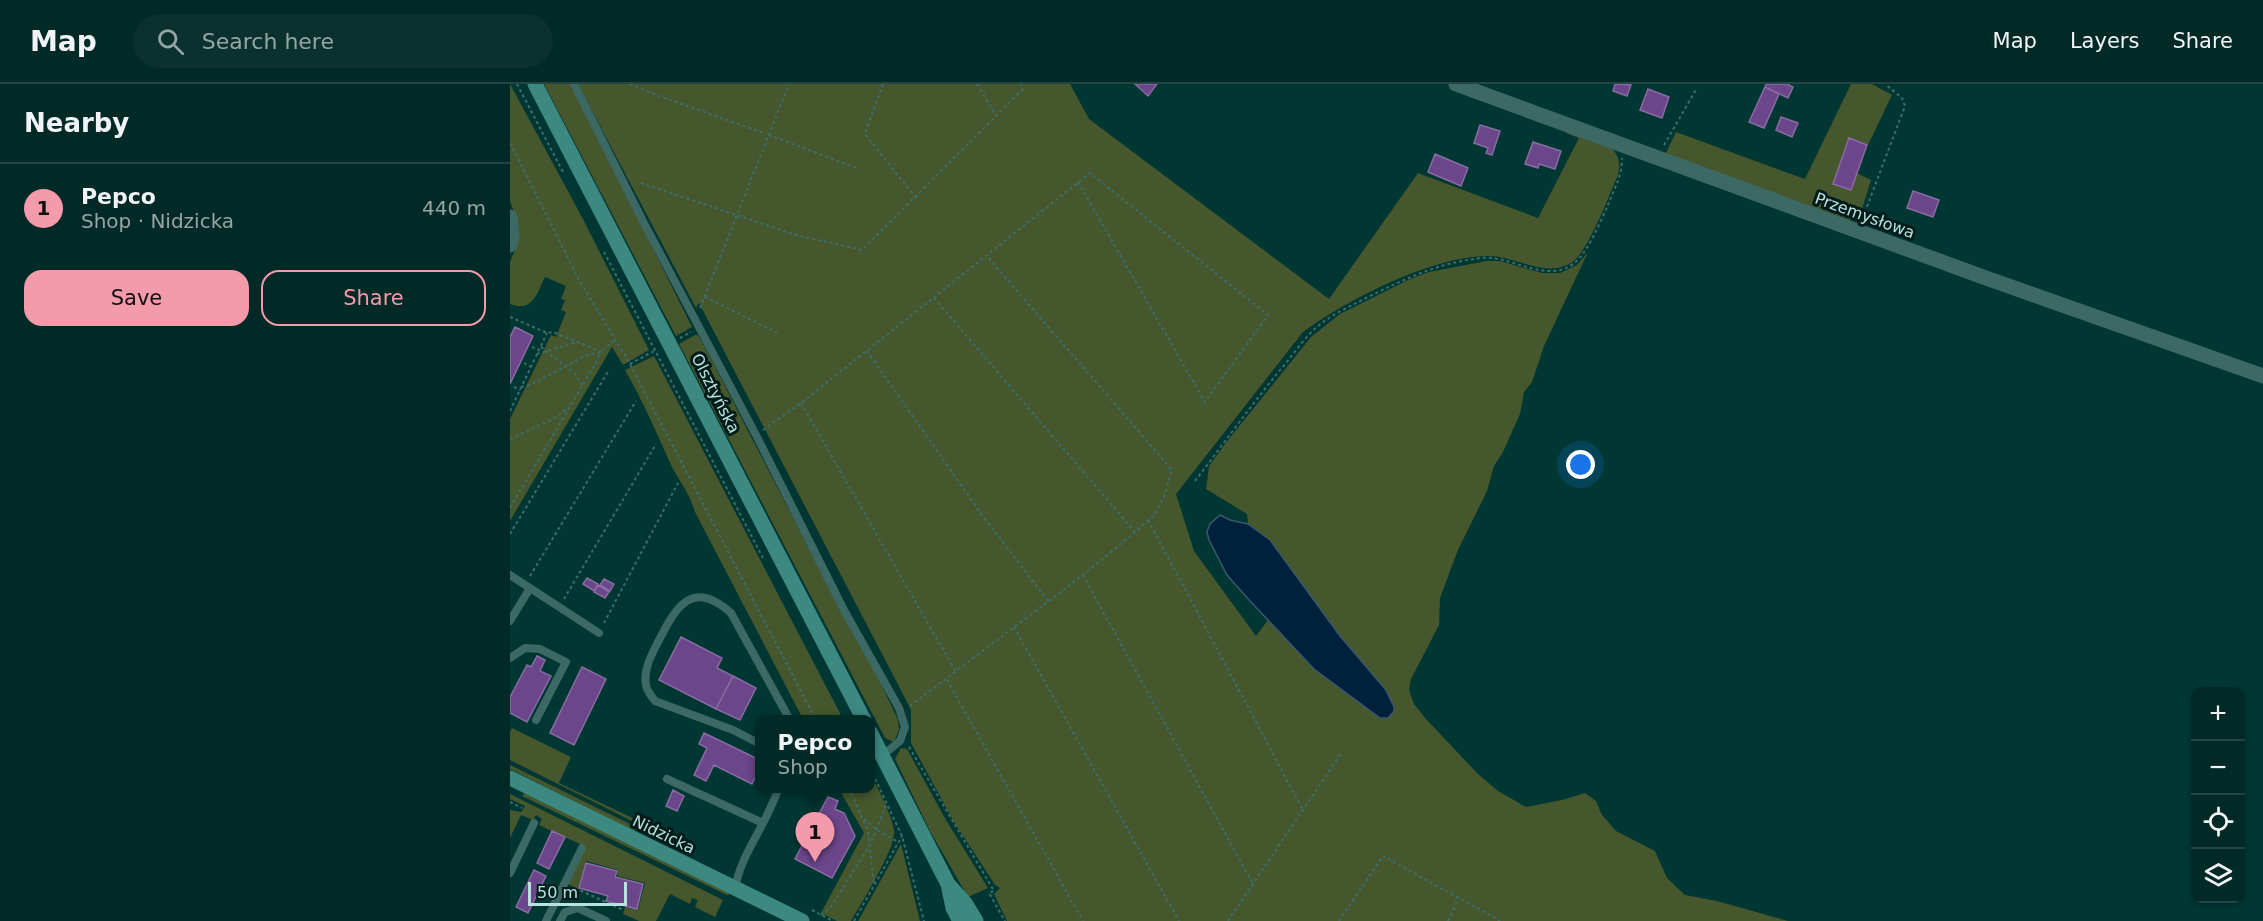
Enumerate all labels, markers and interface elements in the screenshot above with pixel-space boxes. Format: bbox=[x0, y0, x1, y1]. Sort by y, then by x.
search box bbox=[133, 14, 553, 68]
text: Map bbox=[30, 25, 97, 58]
icon: search bbox=[154, 25, 187, 58]
text: Search here bbox=[202, 29, 334, 54]
text: Map bbox=[1993, 29, 2037, 53]
text: Layers bbox=[2070, 29, 2139, 53]
text: Share bbox=[2172, 29, 2233, 53]
text: Nearby bbox=[24, 108, 129, 138]
text: Pepco bbox=[81, 184, 156, 209]
street label: Przemysłowa bbox=[1812, 189, 1917, 242]
text: 1 bbox=[37, 196, 50, 220]
text: 440 m bbox=[422, 196, 486, 220]
text: Shop · Nidzicka bbox=[81, 209, 234, 233]
button: Save bbox=[24, 270, 249, 326]
button: Share bbox=[261, 270, 486, 326]
street label: Olsztyńska bbox=[687, 350, 744, 436]
your location bbox=[1566, 450, 1595, 479]
map controls bbox=[2191, 687, 2245, 903]
button: + bbox=[2191, 687, 2245, 741]
popup bbox=[755, 715, 875, 793]
text: Pepco bbox=[778, 730, 852, 755]
button: − bbox=[2191, 741, 2245, 795]
text: Shop bbox=[778, 755, 828, 779]
button: locate bbox=[2191, 795, 2245, 849]
street label: Nidzicka bbox=[630, 811, 698, 858]
pin: 1 bbox=[796, 812, 834, 862]
button: layers bbox=[2191, 849, 2245, 903]
scale bar bbox=[528, 879, 627, 906]
text: 50 m bbox=[537, 883, 578, 902]

